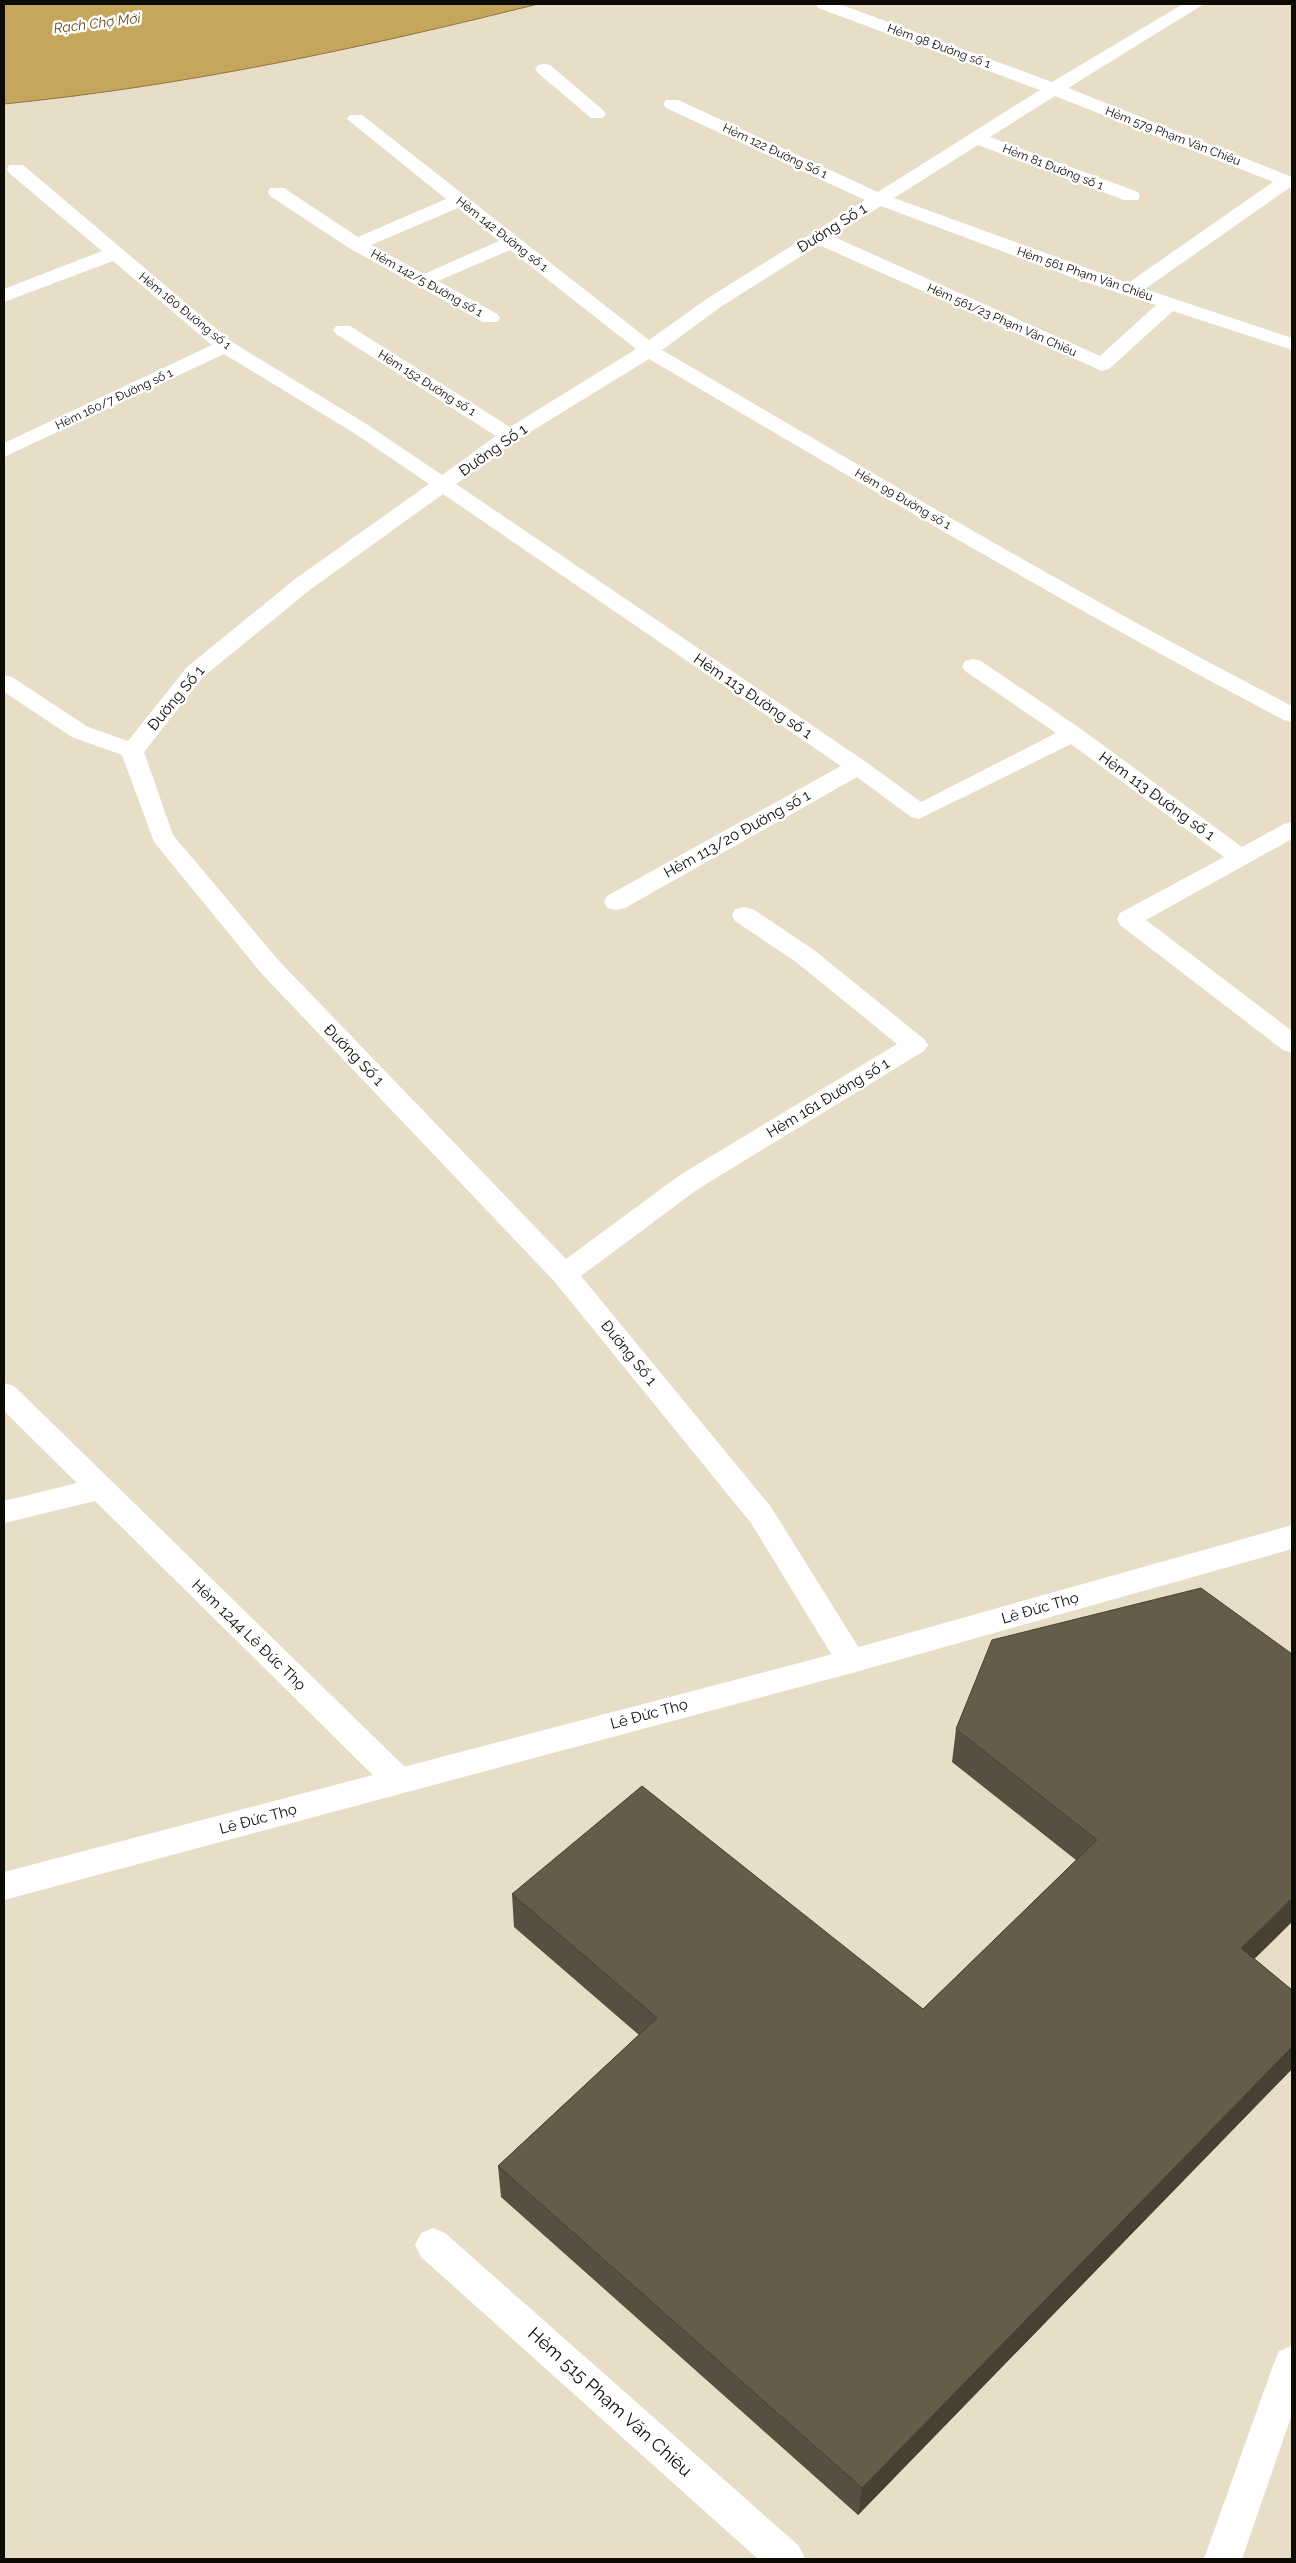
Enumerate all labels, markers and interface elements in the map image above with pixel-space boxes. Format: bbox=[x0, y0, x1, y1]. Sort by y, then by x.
water label: Rạch Chợ Mới bbox=[53, 10, 142, 36]
street label: Hẻm 98 Đường số 1 bbox=[886, 21, 992, 71]
street label: Hẻm 579 Phạm Văn Chiêu bbox=[1103, 104, 1243, 168]
street label: Hẻm 122 Đường Số 1 bbox=[721, 121, 829, 181]
street label: Hẻm 81 Đường số 1 bbox=[1001, 141, 1105, 193]
street label: Hẻm 142 Đường số 1 bbox=[453, 194, 551, 274]
street label: Đường Số 1 bbox=[794, 199, 871, 257]
street label: Hẻm 561 Phạm Văn Chiêu bbox=[1015, 244, 1155, 304]
street label: Hẻm 142/5 Đường số 1 bbox=[369, 246, 485, 320]
street label: Hẻm 160 Đường số 1 bbox=[136, 270, 234, 352]
street label: Hẻm 561/23 Phạm Văn Chiêu bbox=[925, 281, 1079, 359]
street label: Hẻm 152 Đường số 1 bbox=[376, 347, 478, 419]
street label: Hẻm 160/7 Đường số 1 bbox=[53, 366, 175, 432]
street label: Đường Số 1 bbox=[456, 420, 531, 480]
street label: Hẻm 99 Đường số 1 bbox=[852, 466, 954, 532]
street label: Hẻm 113 Đường số 1 bbox=[690, 650, 816, 743]
street label: Đường Số 1 bbox=[144, 662, 209, 734]
street label: Hẻm 113 Đường số 1 bbox=[1095, 748, 1219, 844]
street label: Hẻm 113/20 Đường số 1 bbox=[661, 786, 814, 882]
street label: Đường Số 1 bbox=[320, 1020, 388, 1090]
street label: Hẻm 161 Đường số 1 bbox=[763, 1054, 893, 1142]
street label: Đường Số 1 bbox=[597, 1317, 661, 1390]
street label: Hẻm 1244 Lê Đức Thọ bbox=[188, 1576, 310, 1694]
street label: Lê Đức Thọ bbox=[999, 1588, 1081, 1628]
street label: Lê Đức Thọ bbox=[608, 1695, 690, 1733]
street label: Lê Đức Thọ bbox=[217, 1800, 299, 1838]
street label: Hẻm 515 Phạm Văn Chiêu bbox=[524, 2323, 697, 2481]

